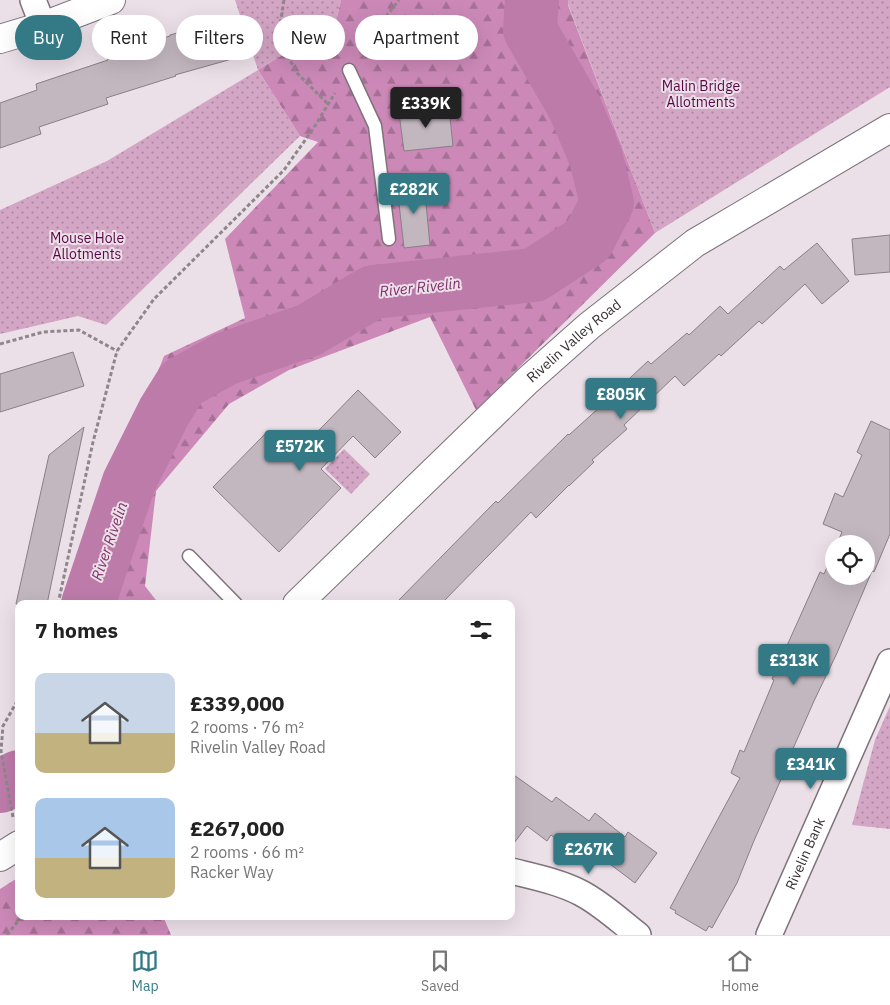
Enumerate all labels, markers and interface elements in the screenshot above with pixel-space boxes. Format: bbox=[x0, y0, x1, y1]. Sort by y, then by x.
chip: Buy bbox=[15, 15, 82, 60]
chip: Rent bbox=[92, 15, 166, 60]
chip: Filters bbox=[176, 15, 263, 60]
chip: New bbox=[273, 15, 345, 60]
chip: Apartment bbox=[355, 15, 478, 60]
park label: Malin Bridge Allotments bbox=[662, 77, 740, 111]
pin: £339K bbox=[391, 86, 461, 129]
text: £339K bbox=[401, 93, 451, 113]
pin: £282K bbox=[379, 172, 449, 215]
text: £282K bbox=[389, 179, 439, 199]
park label: Mouse Hole Allotments bbox=[50, 229, 124, 263]
water label: River Rivelin bbox=[378, 273, 462, 301]
street label: Rivelin Valley Road bbox=[523, 295, 625, 386]
pin: £805K bbox=[586, 378, 656, 420]
text: £805K bbox=[596, 384, 646, 404]
pin: £572K bbox=[265, 430, 335, 472]
text: £572K bbox=[275, 436, 325, 456]
water label: River Rivelin bbox=[87, 499, 131, 583]
map controls bbox=[825, 535, 875, 585]
button: locate bbox=[825, 535, 875, 585]
text: 7 homes bbox=[35, 616, 118, 644]
icon: filters bbox=[467, 616, 495, 644]
pin: £313K bbox=[759, 644, 829, 686]
text: £313K bbox=[769, 650, 819, 670]
text: £339,000 bbox=[190, 689, 284, 717]
icon: home bbox=[75, 693, 135, 753]
text: 2 rooms · 76 m² bbox=[190, 717, 304, 737]
text: Rivelin Valley Road bbox=[190, 737, 326, 757]
pin: £341K bbox=[776, 748, 846, 790]
text: £341K bbox=[786, 754, 836, 774]
text: £267,000 bbox=[190, 814, 284, 842]
street label: Rivelin Bank bbox=[781, 814, 829, 893]
icon: home bbox=[75, 818, 135, 878]
pin: £267K bbox=[554, 832, 624, 875]
text: £267K bbox=[564, 839, 614, 859]
text: 2 rooms · 66 m² bbox=[190, 842, 304, 862]
text: Racker Way bbox=[190, 862, 274, 882]
tab: Map bbox=[131, 947, 159, 995]
tab: Saved bbox=[421, 947, 459, 995]
tab: Home bbox=[721, 947, 759, 995]

